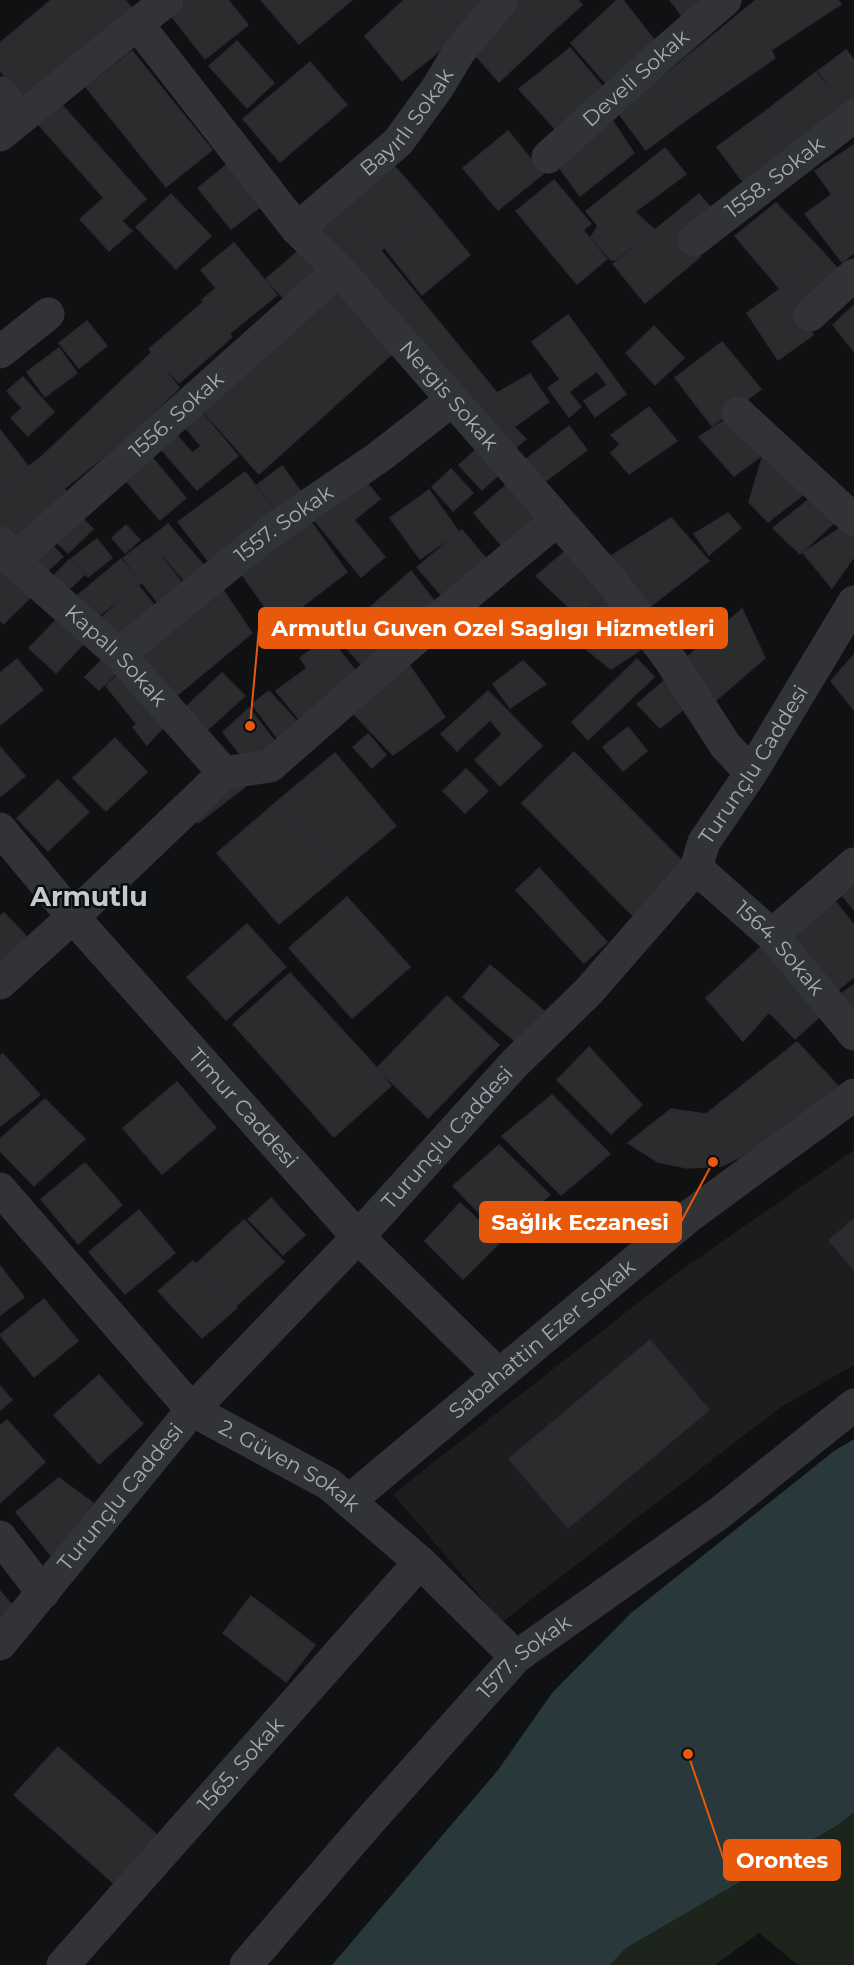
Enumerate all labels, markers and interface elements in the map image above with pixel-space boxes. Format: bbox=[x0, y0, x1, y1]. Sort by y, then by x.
street label: Develi Sokak bbox=[577, 24, 694, 132]
street label: Bayırlı Sokak bbox=[355, 63, 458, 181]
street label: 1558. Sokak bbox=[720, 131, 829, 223]
street label: Nergis Sokak bbox=[395, 335, 504, 455]
street label: 1556. Sokak bbox=[124, 366, 229, 463]
street label: 1557. Sokak bbox=[229, 479, 338, 568]
street label: Kapalı Sokak bbox=[60, 599, 173, 712]
callout: Armutlu Guven Ozel Saglıgı Hizmetleri bbox=[259, 608, 727, 648]
text: Armutlu Guven Ozel Saglıgı Hizmetleri bbox=[270, 615, 715, 642]
street label: Turunçlu Caddesi bbox=[693, 681, 813, 849]
district label: Armutlu bbox=[29, 880, 148, 913]
street label: 1564. Sokak bbox=[730, 895, 830, 1000]
street label: Timur Caddesi bbox=[183, 1042, 303, 1173]
street label: Turunçlu Caddesi bbox=[376, 1061, 518, 1214]
callout: Sağlık Eczanesi bbox=[480, 1202, 681, 1242]
text: Sağlık Eczanesi bbox=[491, 1209, 669, 1236]
street label: Sabahattin Ezer Sokak bbox=[444, 1253, 640, 1424]
street label: 2. Güven Sokak bbox=[215, 1414, 365, 1517]
street label: Turunçlu Caddesi bbox=[52, 1418, 188, 1576]
street label: 1577. Sokak bbox=[472, 1609, 576, 1704]
street label: 1565. Sokak bbox=[192, 1711, 289, 1816]
callout: Orontes bbox=[724, 1840, 840, 1880]
text: Orontes bbox=[736, 1847, 828, 1874]

